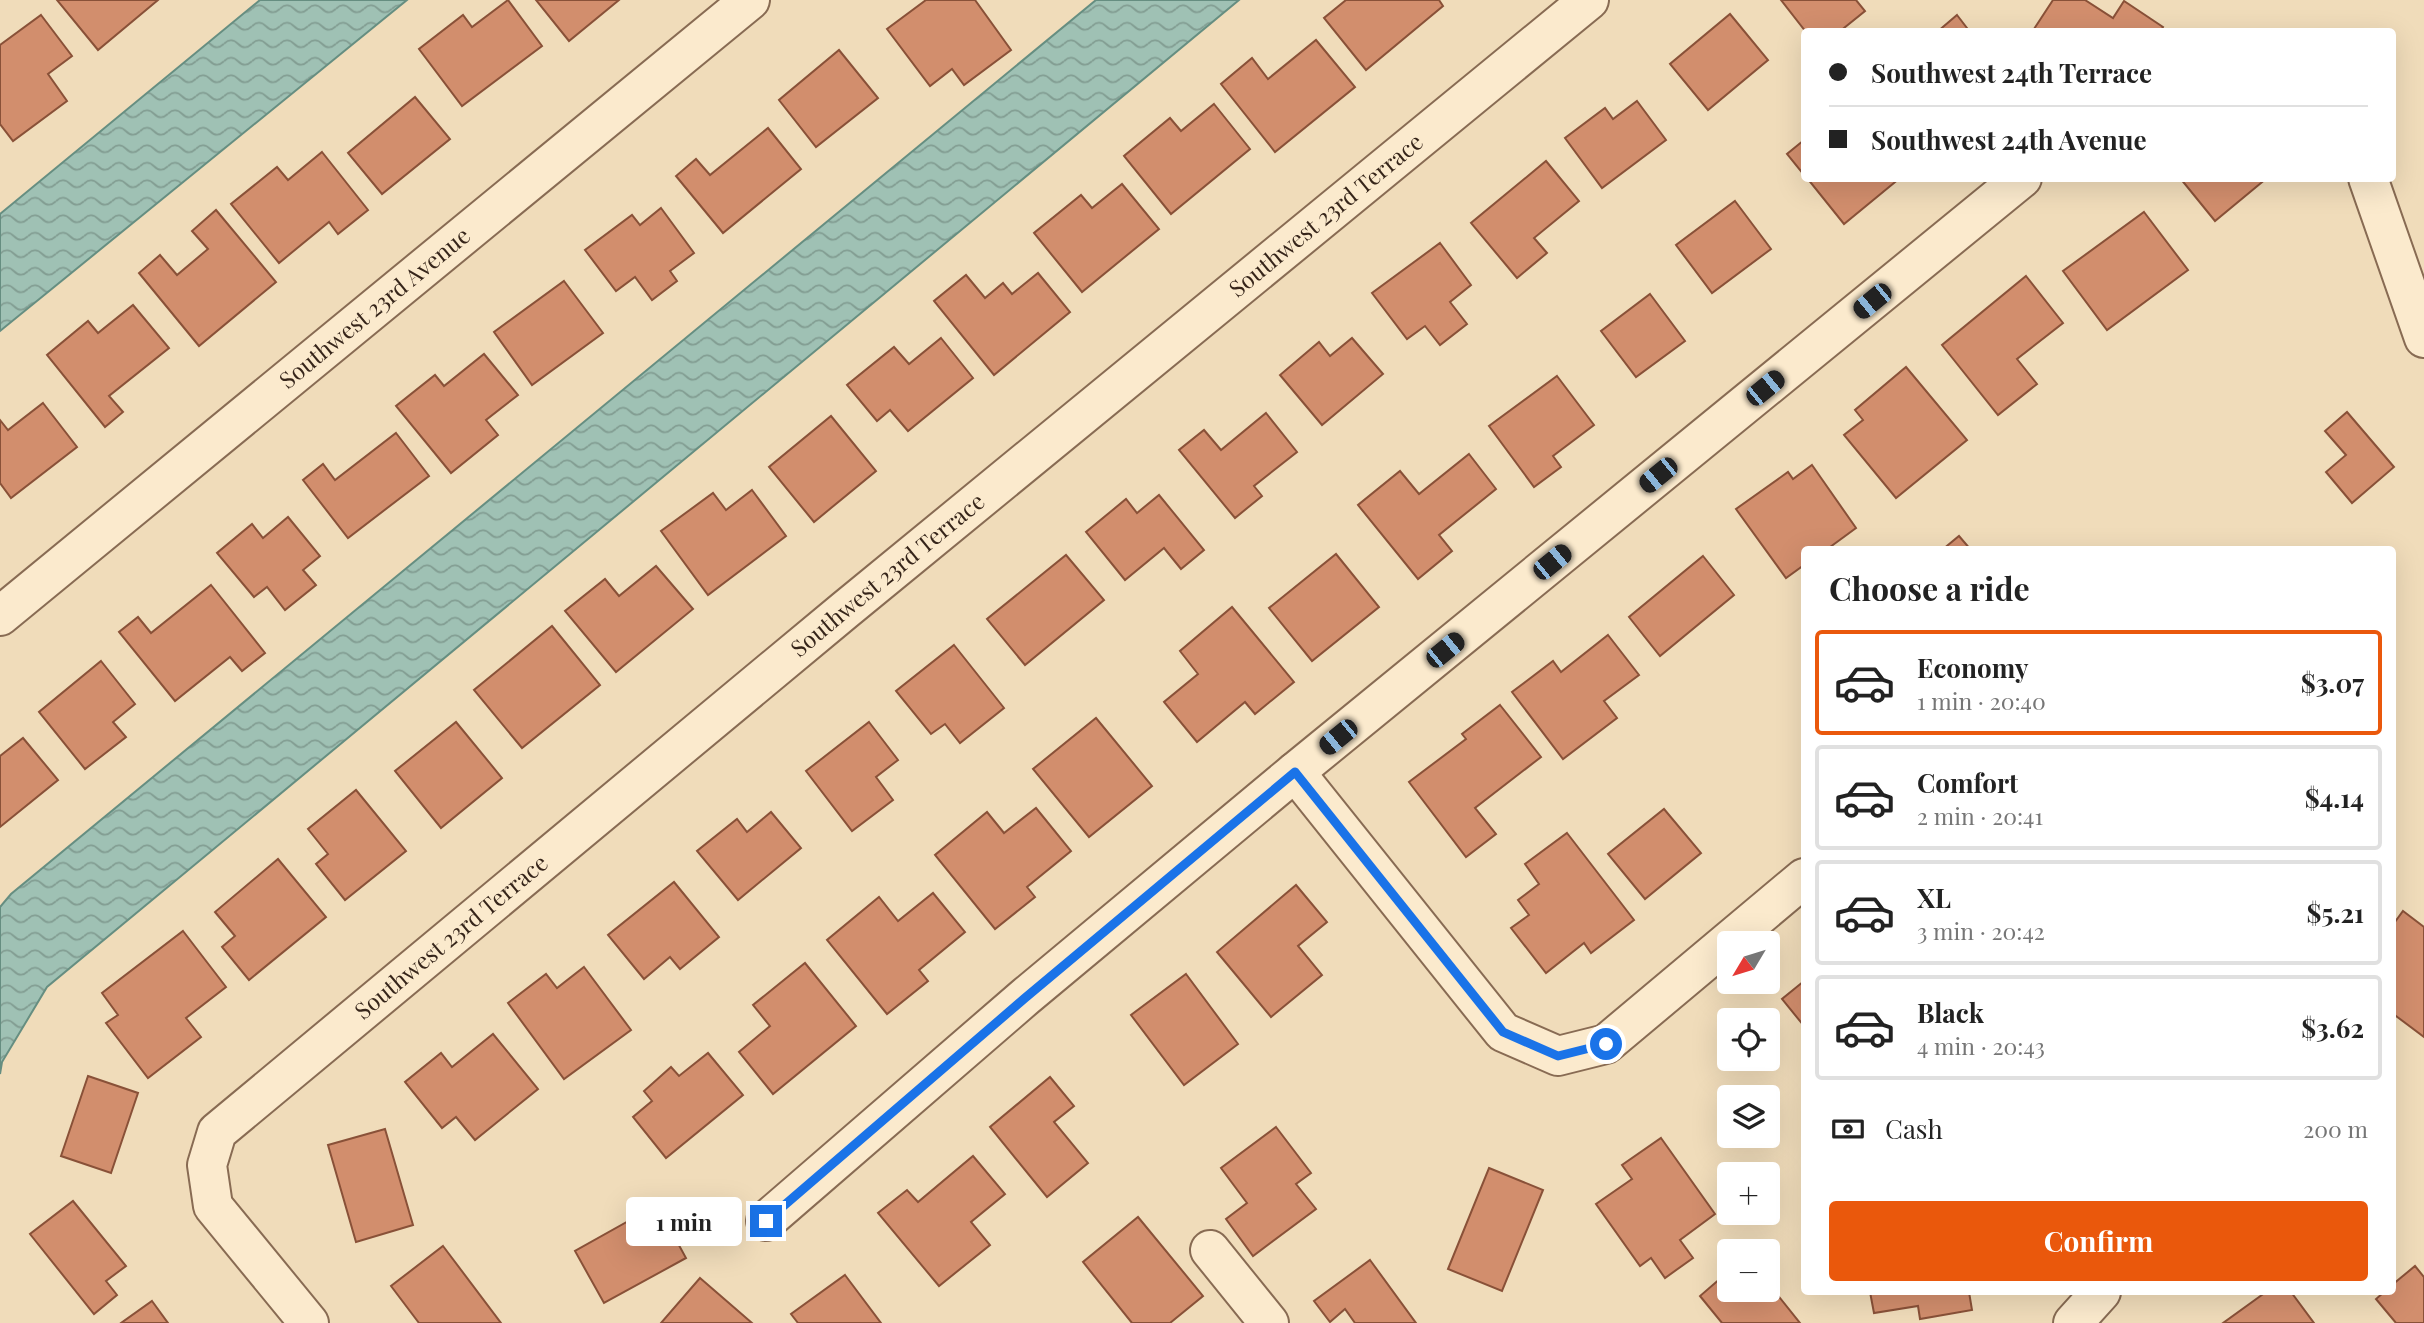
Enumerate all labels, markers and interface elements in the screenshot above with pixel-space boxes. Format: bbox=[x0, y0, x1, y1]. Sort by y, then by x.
text: Southwest 24th Terrace bbox=[1871, 55, 2152, 90]
text: Southwest 24th Avenue bbox=[1871, 122, 2147, 157]
street label: Southwest 23rd Terrace bbox=[1222, 126, 1429, 303]
street label: Southwest 23rd Avenue bbox=[272, 219, 476, 395]
car bbox=[1850, 280, 1895, 322]
car bbox=[1743, 367, 1788, 409]
car bbox=[1636, 454, 1681, 496]
street label: Southwest 23rd Terrace bbox=[783, 485, 990, 663]
car bbox=[1530, 541, 1575, 583]
text: Choose a ride bbox=[1829, 566, 2030, 609]
car bbox=[1423, 629, 1468, 671]
text: Economy bbox=[1917, 650, 2028, 685]
icon: car bbox=[1833, 651, 1896, 714]
text: $3.07 bbox=[2301, 665, 2364, 700]
text: 1 min · 20:40 bbox=[1917, 685, 2046, 716]
car bbox=[1316, 716, 1361, 758]
text: Comfort bbox=[1917, 765, 2018, 800]
icon: car bbox=[1833, 766, 1896, 829]
text: $4.14 bbox=[2305, 780, 2364, 815]
text: 2 min · 20:41 bbox=[1917, 800, 2043, 831]
street label: Southwest 23rd Terrace bbox=[347, 847, 553, 1025]
text: XL bbox=[1917, 880, 1951, 915]
icon: car bbox=[1833, 881, 1896, 944]
text: $5.21 bbox=[2307, 895, 2364, 930]
text: 3 min · 20:42 bbox=[1917, 915, 2045, 946]
north arrow bbox=[1717, 931, 1780, 994]
map controls bbox=[1717, 931, 1780, 1302]
text: Black bbox=[1917, 995, 1984, 1030]
icon: car bbox=[1833, 996, 1896, 1059]
button: locate bbox=[1717, 1008, 1780, 1071]
text: $3.62 bbox=[2301, 1010, 2364, 1045]
route start bbox=[1590, 1028, 1622, 1060]
text: 4 min · 20:43 bbox=[1917, 1030, 2045, 1061]
button: layers bbox=[1717, 1085, 1780, 1148]
icon: cash bbox=[1829, 1110, 1867, 1148]
text: Cash bbox=[1885, 1111, 1943, 1146]
text: 200 m bbox=[2303, 1113, 2368, 1144]
button: + bbox=[1717, 1162, 1780, 1225]
callout: 1 min bbox=[626, 1196, 742, 1246]
button: Confirm bbox=[1829, 1201, 2368, 1281]
route end bbox=[750, 1205, 782, 1237]
text: 1 min bbox=[656, 1206, 712, 1237]
button: − bbox=[1717, 1239, 1780, 1302]

